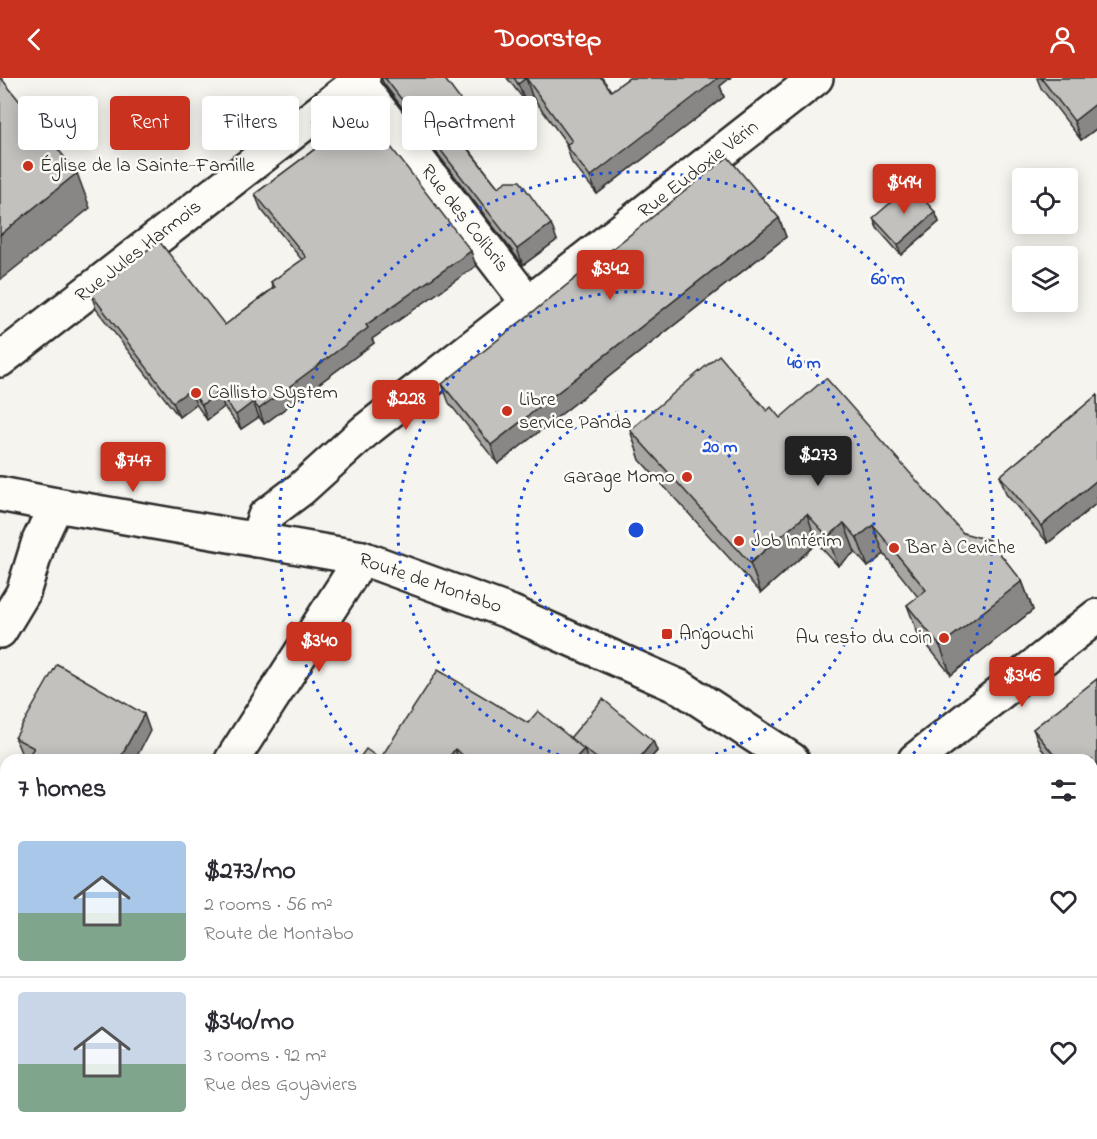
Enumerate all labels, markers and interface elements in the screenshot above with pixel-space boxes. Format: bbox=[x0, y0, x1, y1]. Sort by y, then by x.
text: Doorstep bbox=[496, 20, 601, 59]
icon: back bbox=[18, 23, 51, 56]
icon: person bbox=[1046, 23, 1079, 56]
chip: Buy bbox=[18, 96, 98, 150]
chip: Rent bbox=[110, 96, 190, 150]
chip: Filters bbox=[202, 96, 299, 150]
chip: New bbox=[311, 96, 390, 150]
chip: Apartment bbox=[402, 96, 537, 150]
street label: Rue Eudoxie Vérin bbox=[633, 114, 766, 226]
place label: Église de la Sainte-Famille bbox=[40, 152, 255, 182]
marker: Église de la Sainte-Famille bbox=[21, 159, 35, 173]
street label: Rue des Colibris bbox=[413, 159, 515, 279]
pin: $494 bbox=[868, 164, 940, 215]
map controls bbox=[1012, 168, 1078, 312]
button: locate bbox=[1012, 168, 1078, 234]
text: $494 bbox=[887, 169, 921, 198]
street label: Rue Jules Harmois bbox=[70, 193, 208, 311]
button: layers bbox=[1012, 246, 1078, 312]
pin: $342 bbox=[574, 250, 646, 301]
text: $342 bbox=[591, 255, 629, 284]
text: 60 m bbox=[871, 267, 905, 293]
text: 40 m bbox=[787, 351, 821, 377]
place label: Callisto System bbox=[208, 379, 338, 408]
pin: $228 bbox=[370, 380, 442, 431]
text: $228 bbox=[386, 385, 426, 414]
marker: Callisto System bbox=[189, 386, 203, 400]
place label: Libre service Panda bbox=[519, 386, 632, 438]
marker: Libre service Panda bbox=[500, 404, 514, 418]
text: 20 m bbox=[701, 435, 738, 461]
pin: $273 bbox=[782, 436, 854, 487]
text: $273 bbox=[799, 441, 837, 470]
pin: $747 bbox=[97, 442, 169, 493]
text: $747 bbox=[115, 447, 151, 476]
place label: Garage Momo bbox=[563, 463, 675, 493]
marker: Garage Momo bbox=[680, 470, 694, 484]
centre of rings bbox=[626, 520, 646, 540]
place label: Job Intérim bbox=[751, 527, 842, 556]
marker: Job Intérim bbox=[732, 534, 746, 548]
place label: Bar à Ceviche bbox=[905, 534, 1015, 563]
marker: Bar à Ceviche bbox=[887, 541, 901, 555]
street label: Route de Montabo bbox=[355, 546, 505, 622]
place label: Angouchi bbox=[679, 620, 754, 650]
pin: $340 bbox=[283, 622, 355, 673]
place label: Au resto du coin bbox=[795, 624, 932, 653]
text: $340 bbox=[300, 627, 338, 656]
marker: Angouchi bbox=[660, 627, 674, 641]
marker: Au resto du coin bbox=[937, 631, 951, 645]
pin: $346 bbox=[986, 657, 1058, 708]
text: $346 bbox=[1003, 662, 1041, 691]
text: 7 homes bbox=[18, 771, 106, 809]
icon: filters bbox=[1047, 774, 1080, 807]
text: $273/mo bbox=[204, 853, 296, 891]
icon: home bbox=[66, 865, 138, 937]
icon: heart bbox=[1047, 885, 1080, 918]
text: 2 rooms · 56 m² bbox=[204, 891, 333, 920]
text: Route de Montabo bbox=[204, 920, 354, 949]
text: $340/mo bbox=[204, 1004, 294, 1042]
icon: home bbox=[66, 1016, 138, 1088]
icon: heart bbox=[1047, 1036, 1080, 1069]
text: 3 rooms · 92 m² bbox=[204, 1042, 327, 1071]
text: Rue des Goyaviers bbox=[204, 1071, 357, 1100]

